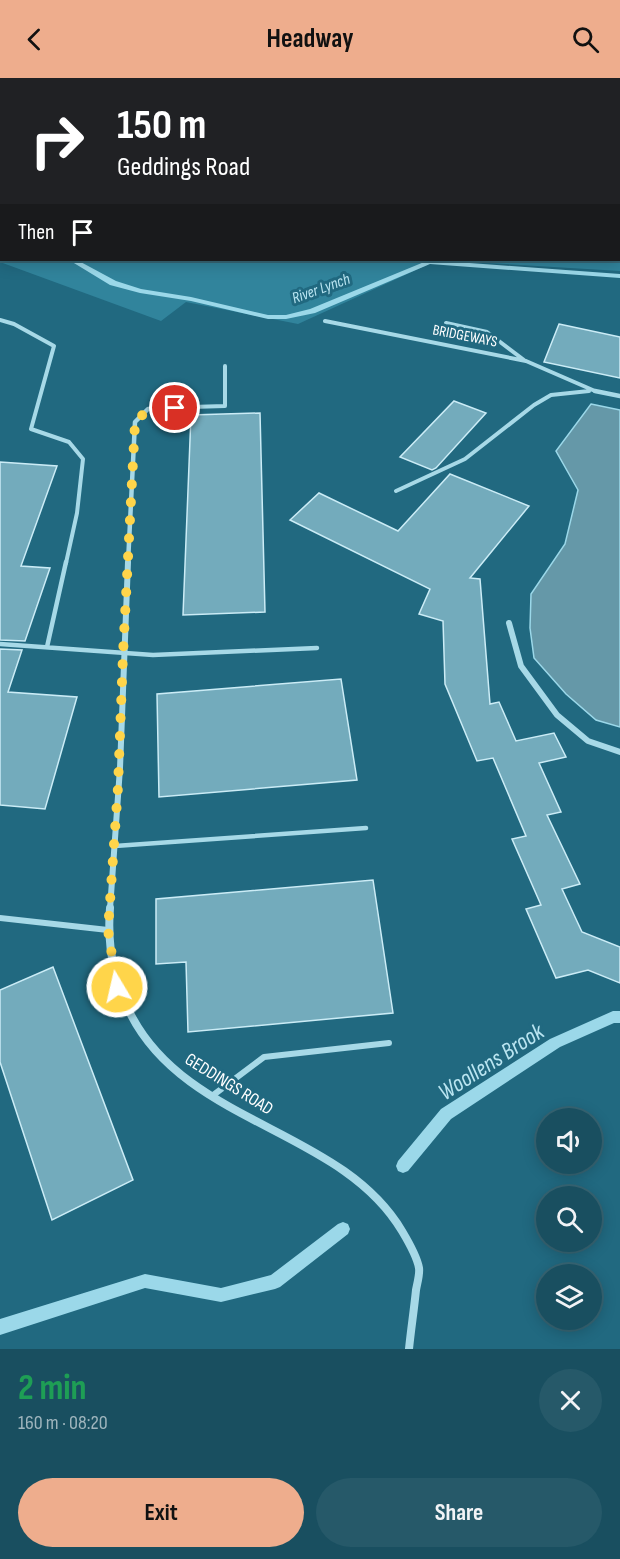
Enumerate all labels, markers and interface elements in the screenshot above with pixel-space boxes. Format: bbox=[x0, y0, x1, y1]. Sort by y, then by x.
icon: back bbox=[18, 23, 51, 56]
text: Headway bbox=[267, 23, 353, 55]
icon: search bbox=[569, 23, 602, 56]
text: 150 m bbox=[117, 100, 206, 151]
icon: right bbox=[18, 102, 96, 180]
text: Geddings Road bbox=[117, 151, 250, 183]
icon: arrive bbox=[66, 216, 99, 249]
text: Then bbox=[18, 219, 54, 246]
water label: River Lynch bbox=[289, 270, 353, 308]
street label: BRIDGEWAYS bbox=[431, 320, 499, 352]
pin bbox=[149, 382, 200, 433]
icon: arrive bbox=[158, 391, 191, 424]
position arrow bbox=[85, 955, 149, 1019]
water label: Woollens Brook bbox=[433, 1017, 550, 1107]
street label: GEDDINGS ROAD bbox=[181, 1049, 277, 1119]
map controls bbox=[536, 1108, 602, 1330]
button: sound bbox=[536, 1108, 602, 1174]
button: search bbox=[536, 1186, 602, 1252]
button: layers bbox=[536, 1264, 602, 1330]
text: 2 min bbox=[18, 1367, 87, 1410]
button: close bbox=[539, 1369, 602, 1432]
text: 160 m · 08:20 bbox=[18, 1411, 108, 1435]
button: Exit bbox=[18, 1478, 304, 1547]
button: Share bbox=[316, 1478, 602, 1547]

